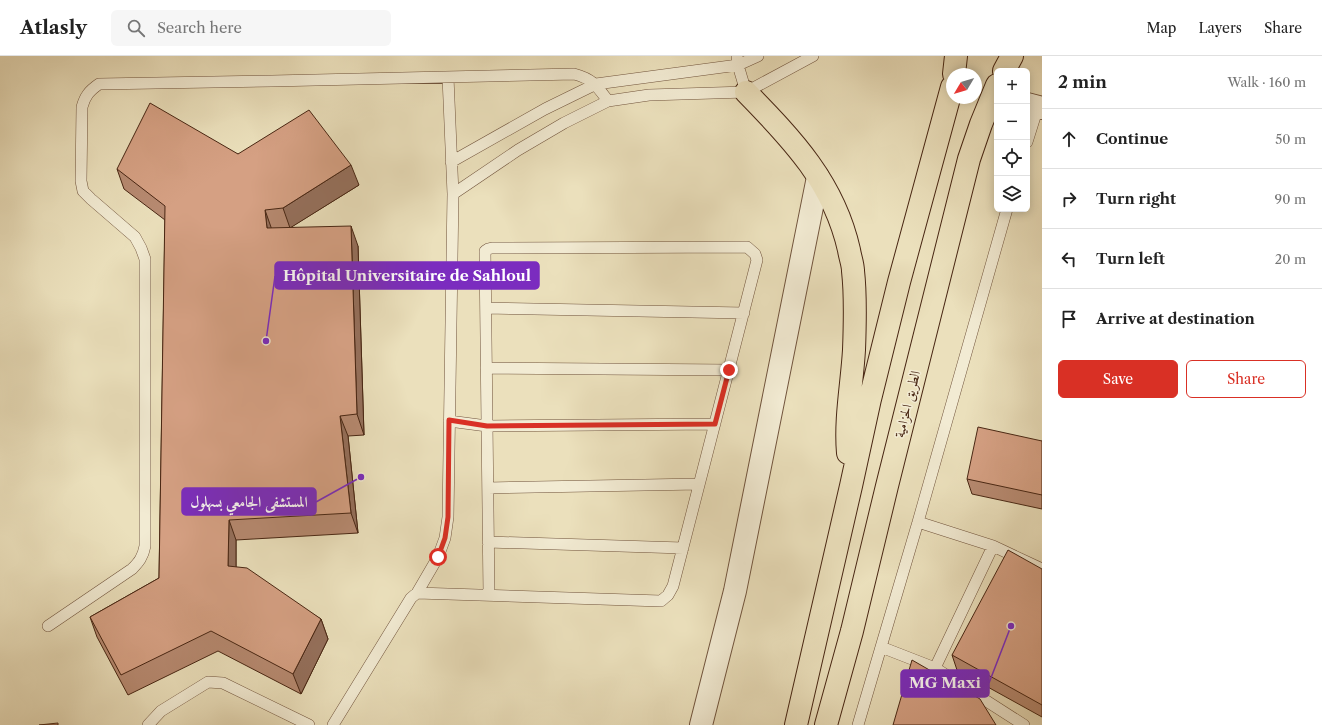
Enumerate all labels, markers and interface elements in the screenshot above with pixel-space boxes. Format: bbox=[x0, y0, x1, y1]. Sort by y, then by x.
search box bbox=[111, 10, 391, 46]
text: Atlasly bbox=[20, 16, 87, 39]
icon: search bbox=[125, 17, 147, 39]
text: Search here bbox=[157, 18, 242, 37]
text: Map bbox=[1146, 19, 1176, 37]
text: Layers bbox=[1198, 19, 1242, 37]
text: Share bbox=[1264, 19, 1302, 37]
north arrow bbox=[946, 68, 982, 104]
map controls bbox=[994, 68, 1030, 212]
button: + bbox=[994, 68, 1030, 104]
text: 2 min bbox=[1058, 72, 1107, 92]
text: Walk · 160 m bbox=[1227, 74, 1306, 90]
button: − bbox=[994, 104, 1030, 140]
icon: ahead bbox=[1058, 128, 1080, 150]
text: Continue bbox=[1096, 129, 1168, 148]
text: 50 m bbox=[1275, 131, 1306, 147]
button: locate bbox=[994, 140, 1030, 176]
button: layers bbox=[994, 176, 1030, 212]
icon: right bbox=[1058, 188, 1080, 210]
text: Turn right bbox=[1096, 189, 1176, 208]
text: 90 m bbox=[1275, 191, 1306, 207]
icon: left bbox=[1058, 248, 1080, 270]
text: Turn left bbox=[1096, 249, 1165, 268]
text: 20 m bbox=[1275, 251, 1306, 267]
callout: Hôpital Universitaire de Sahloul bbox=[275, 262, 539, 289]
text: Hôpital Universitaire de Sahloul bbox=[283, 266, 531, 285]
icon: arrive bbox=[1058, 308, 1080, 330]
text: Arrive at destination bbox=[1096, 309, 1255, 328]
button: Save bbox=[1058, 360, 1178, 398]
button: Share bbox=[1186, 360, 1306, 398]
route end bbox=[720, 361, 738, 379]
street label: الطريق الحزامية bbox=[890, 369, 924, 439]
callout: المستشفى الجامعي بسهلول bbox=[182, 488, 316, 515]
text: المستشفى الجامعي بسهلول bbox=[190, 492, 308, 516]
route start bbox=[429, 548, 447, 566]
callout: MG Maxi bbox=[901, 670, 989, 697]
text: MG Maxi bbox=[909, 673, 982, 692]

